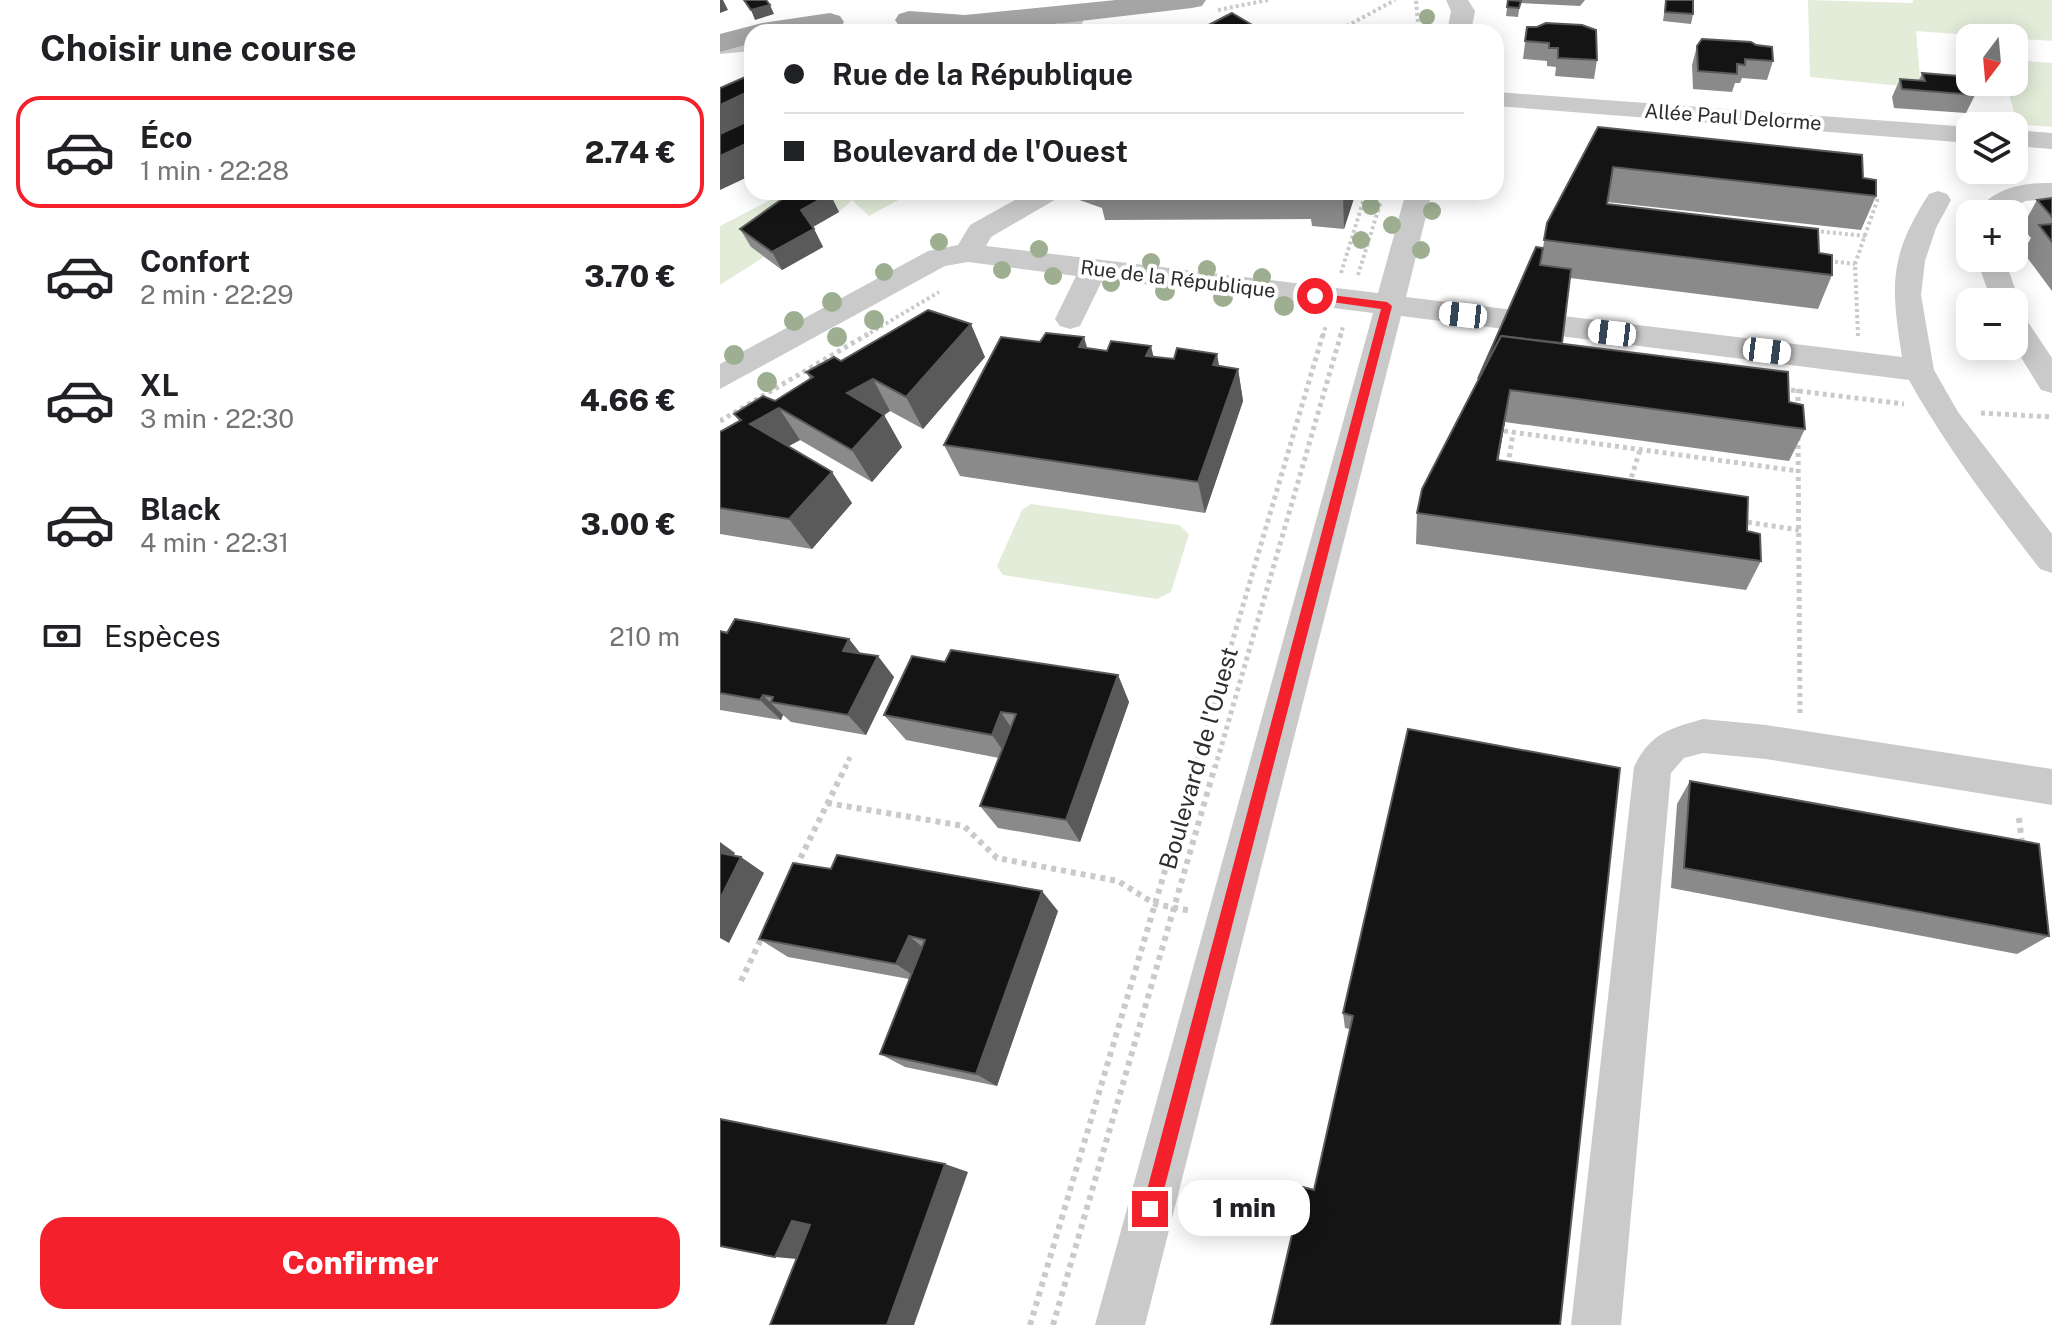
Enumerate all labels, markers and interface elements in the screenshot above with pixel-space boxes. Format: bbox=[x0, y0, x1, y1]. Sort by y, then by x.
north arrow bbox=[1956, 24, 2028, 96]
map controls bbox=[1956, 24, 2028, 360]
text: Choisir une course bbox=[40, 27, 357, 69]
text: Rue de la République bbox=[832, 56, 1133, 92]
street label: Allée Paul Delorme bbox=[1644, 99, 1822, 135]
button: layers bbox=[1956, 112, 2028, 184]
icon: car bbox=[44, 116, 116, 188]
text: Éco bbox=[140, 119, 193, 155]
text: Boulevard de l'Ouest bbox=[832, 133, 1128, 169]
text: 2.74 € bbox=[585, 134, 676, 170]
text: 1 min · 22:28 bbox=[140, 155, 289, 186]
button: + bbox=[1956, 200, 2028, 272]
icon: car bbox=[44, 240, 116, 312]
text: Confort bbox=[140, 243, 250, 279]
street label: Rue de la République bbox=[1079, 255, 1277, 303]
text: 3.70 € bbox=[584, 258, 676, 294]
route start bbox=[1297, 278, 1333, 314]
text: 2 min · 22:29 bbox=[140, 279, 293, 310]
button: − bbox=[1956, 288, 2028, 360]
car bbox=[1438, 301, 1488, 329]
car bbox=[1587, 318, 1637, 348]
car bbox=[1742, 336, 1792, 366]
icon: car bbox=[44, 364, 116, 436]
text: XL bbox=[140, 367, 179, 403]
text: 4.66 € bbox=[580, 382, 676, 418]
text: 3 min · 22:30 bbox=[140, 403, 294, 434]
icon: car bbox=[44, 488, 116, 560]
text: Black bbox=[140, 491, 221, 527]
text: 3.00 € bbox=[581, 506, 676, 542]
text: 4 min · 22:31 bbox=[140, 527, 289, 558]
icon: cash bbox=[40, 614, 84, 658]
text: Espèces bbox=[104, 618, 221, 654]
text: 210 m bbox=[609, 621, 680, 652]
street label: Boulevard de l'Ouest bbox=[1153, 644, 1243, 872]
callout: 1 min bbox=[1178, 1181, 1310, 1237]
route end bbox=[1132, 1191, 1168, 1227]
text: 1 min bbox=[1212, 1192, 1276, 1223]
button: Confirmer bbox=[40, 1217, 680, 1309]

